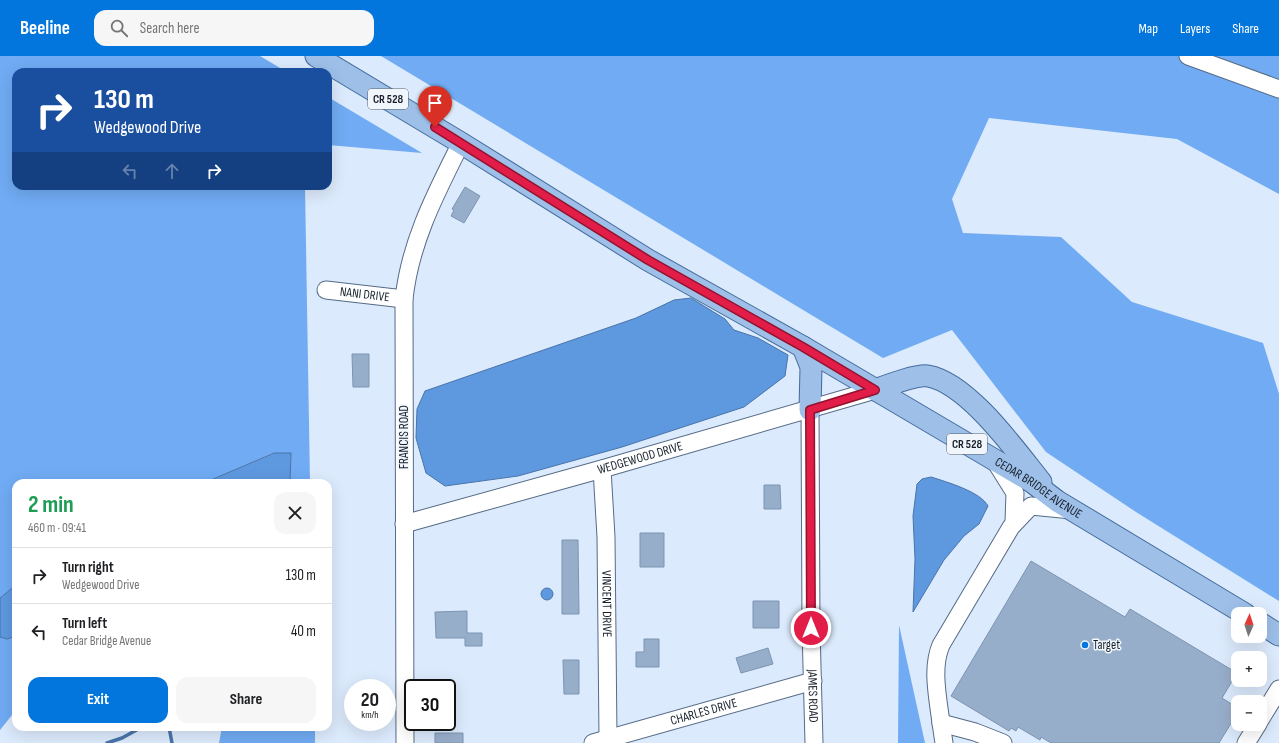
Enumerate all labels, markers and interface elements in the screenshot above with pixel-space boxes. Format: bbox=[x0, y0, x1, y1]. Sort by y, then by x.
search box bbox=[94, 10, 374, 46]
text: Beeline bbox=[20, 17, 70, 40]
icon: search bbox=[108, 17, 130, 39]
text: Search here bbox=[140, 19, 199, 38]
text: Map bbox=[1138, 20, 1158, 37]
text: Layers bbox=[1180, 20, 1210, 37]
text: Share bbox=[1232, 20, 1259, 37]
text: 130 m bbox=[94, 83, 154, 116]
icon: right bbox=[28, 84, 80, 136]
pin bbox=[418, 86, 452, 127]
road number: CR 528 bbox=[368, 89, 408, 109]
icon: arrive bbox=[424, 92, 446, 114]
text: Wedgewood Drive bbox=[94, 117, 201, 138]
icon: left bbox=[119, 160, 141, 182]
icon: ahead bbox=[161, 160, 183, 182]
icon: right bbox=[203, 160, 225, 182]
street label: NANI DRIVE bbox=[339, 284, 390, 305]
street label: FRANCIS ROAD bbox=[396, 405, 412, 469]
road number: CR 528 bbox=[947, 434, 987, 454]
street label: WEDGEWOOD DRIVE bbox=[595, 438, 684, 478]
street label: CEDAR BRIDGE AVENUE bbox=[992, 454, 1085, 522]
text: 2 min bbox=[28, 490, 74, 519]
button: close bbox=[274, 492, 316, 534]
text: 460 m · 09:41 bbox=[28, 520, 86, 536]
text: Turn right bbox=[62, 558, 114, 577]
icon: right bbox=[28, 565, 50, 587]
text: 130 m bbox=[286, 566, 316, 585]
street label: VINCENT DRIVE bbox=[598, 570, 615, 638]
text: Wedgewood Drive bbox=[62, 577, 139, 593]
position arrow bbox=[790, 607, 832, 649]
north arrow bbox=[1231, 607, 1267, 643]
map controls bbox=[1231, 607, 1267, 731]
text: Turn left bbox=[62, 614, 107, 633]
icon: left bbox=[28, 621, 50, 643]
text: 40 m bbox=[291, 622, 316, 641]
text: Cedar Bridge Avenue bbox=[62, 633, 151, 649]
place label: Target bbox=[1093, 637, 1120, 653]
marker: Target bbox=[1080, 640, 1090, 650]
button: + bbox=[1231, 651, 1267, 687]
street label: JAMES ROAD bbox=[804, 668, 821, 723]
button: Exit bbox=[28, 677, 168, 723]
button: Share bbox=[176, 677, 316, 723]
speed limit sign: 30 bbox=[404, 679, 456, 731]
text: 20 bbox=[361, 688, 379, 712]
street label: CHARLES DRIVE bbox=[668, 695, 739, 729]
button: − bbox=[1231, 695, 1267, 731]
text: km/h bbox=[361, 709, 379, 721]

